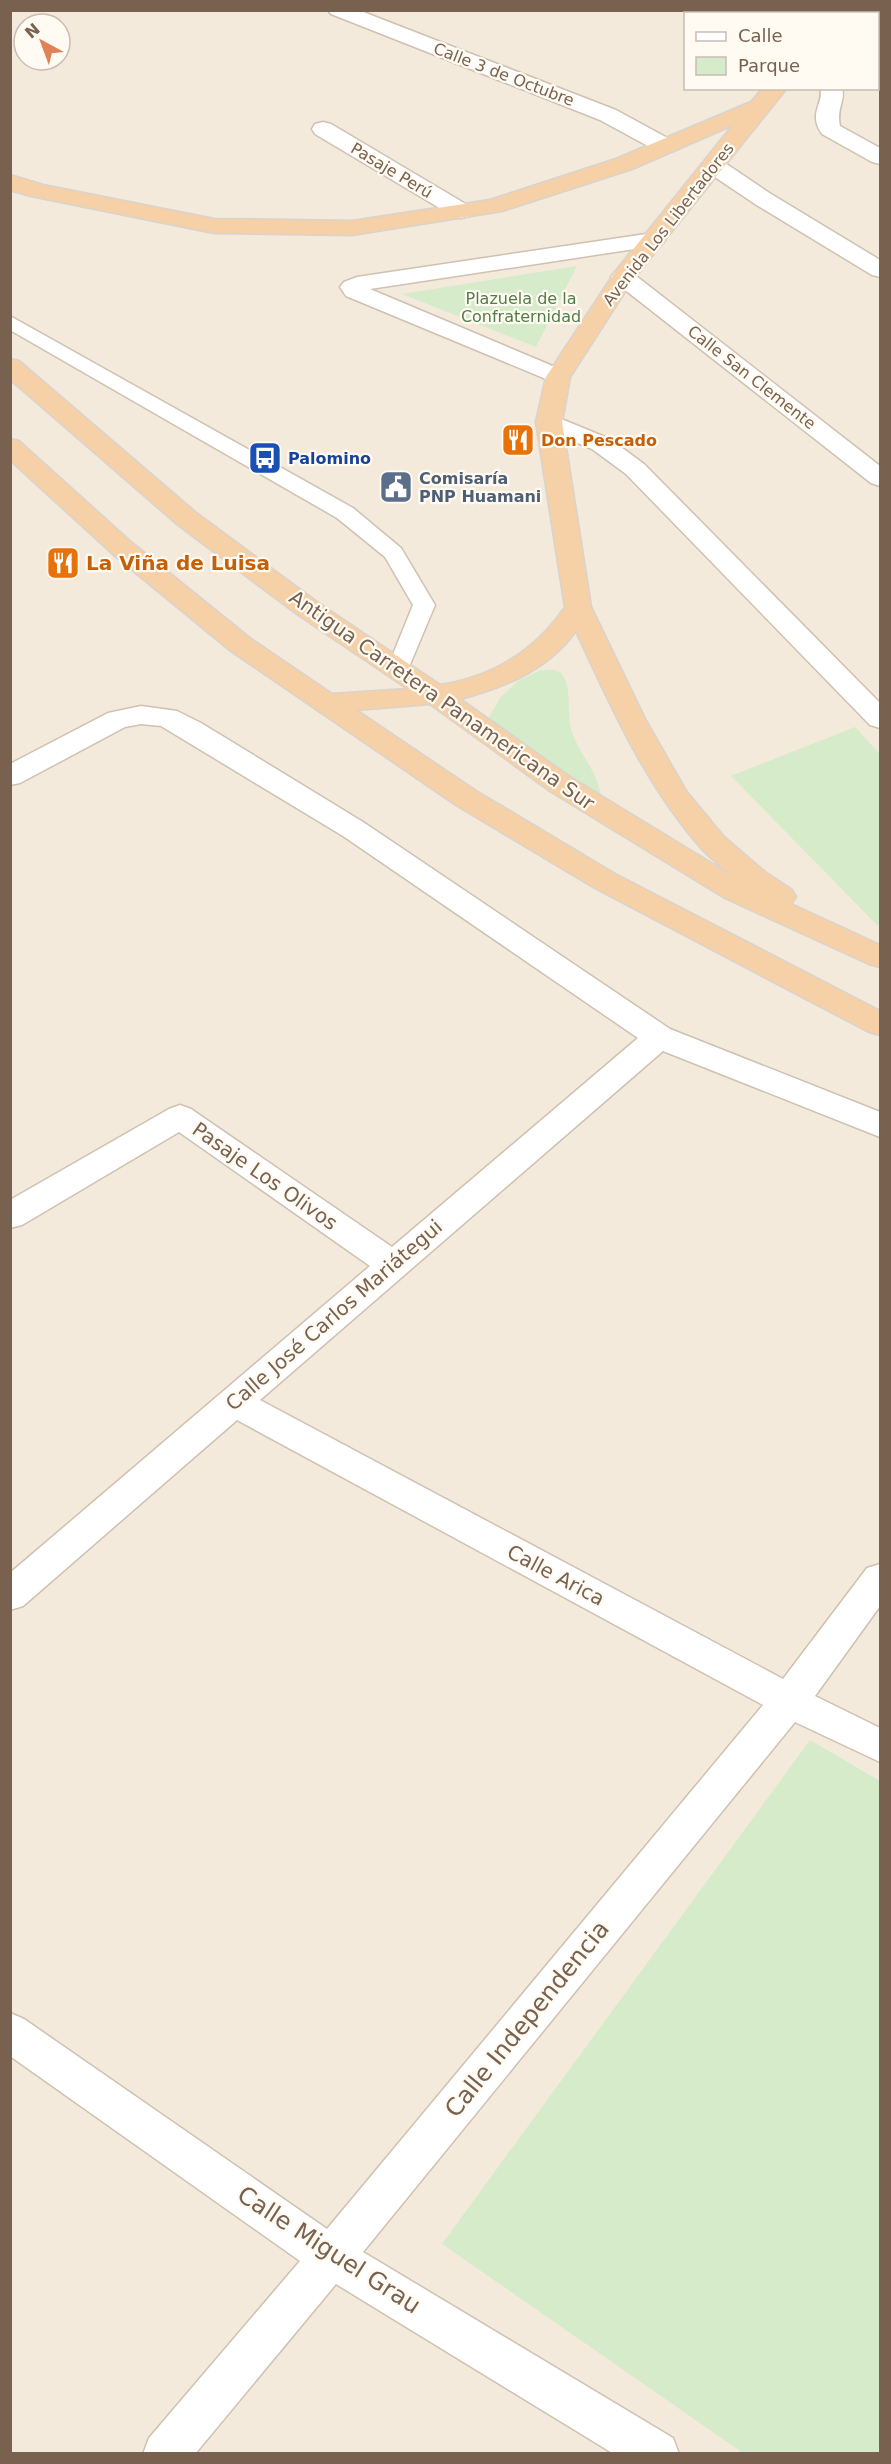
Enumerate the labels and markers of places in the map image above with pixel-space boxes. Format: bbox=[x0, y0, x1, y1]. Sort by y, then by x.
restaurant icon: Don Pescado bbox=[500, 422, 536, 458]
place label: Don Pescado bbox=[541, 431, 657, 450]
bus stop icon: Palomino bbox=[247, 440, 283, 476]
place label: Palomino bbox=[288, 449, 371, 468]
public building icon: Comisaría PNP Huamani bbox=[378, 469, 414, 505]
place label: Comisaría PNP Huamani bbox=[419, 469, 541, 506]
restaurant icon: La Viña de Luisa bbox=[45, 545, 81, 581]
place label: La Viña de Luisa bbox=[86, 551, 270, 575]

